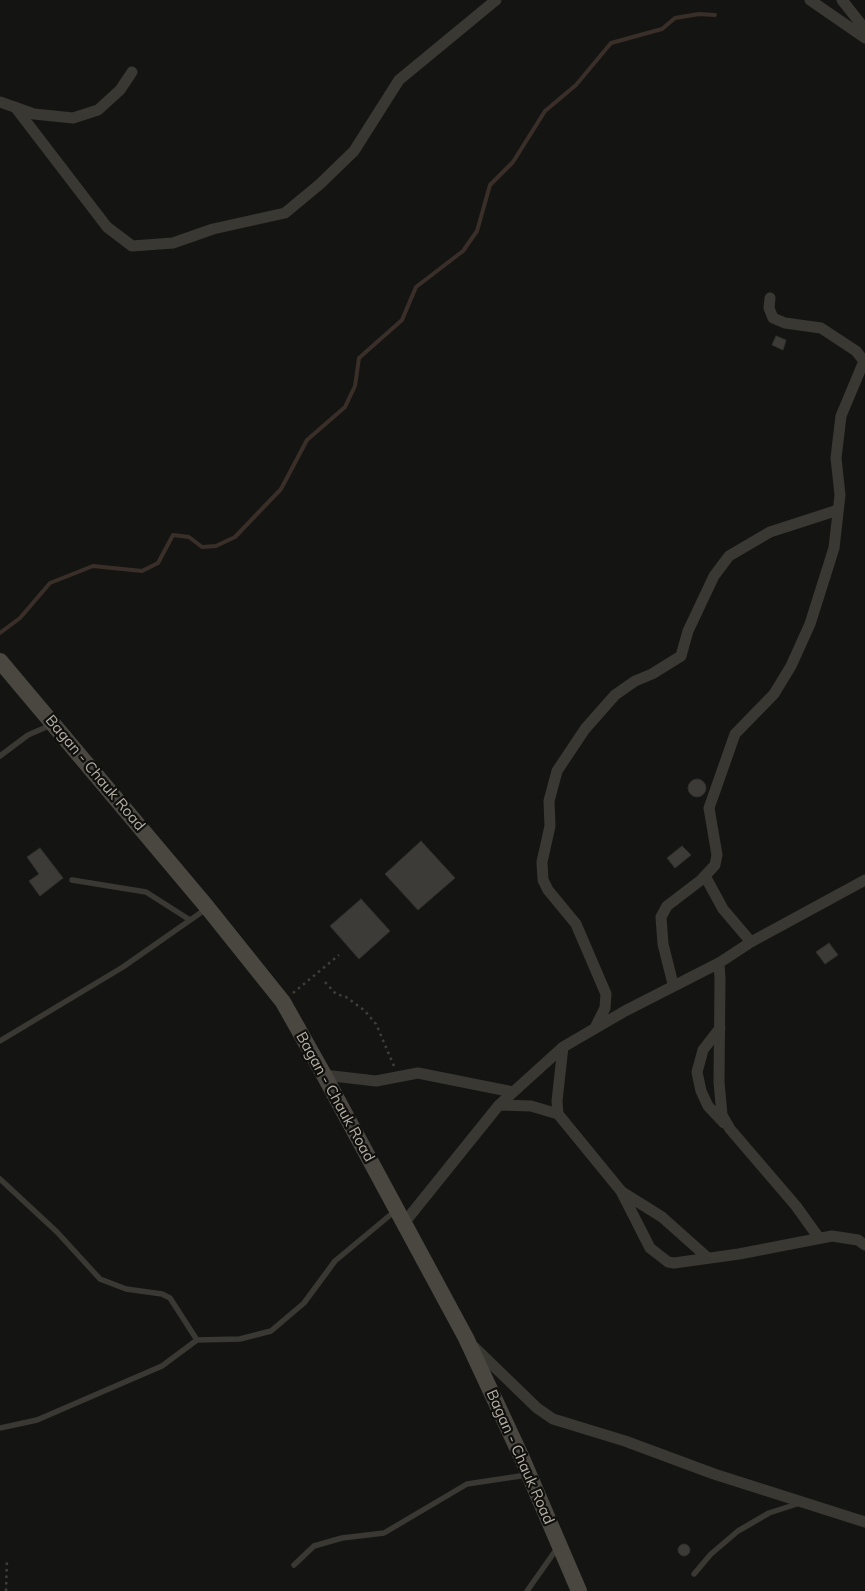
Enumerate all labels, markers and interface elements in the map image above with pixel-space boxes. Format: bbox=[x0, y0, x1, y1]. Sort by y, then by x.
street label: Bagan - Chauk Road bbox=[41, 712, 149, 834]
street label: Bagan - Chauk Road bbox=[292, 1029, 378, 1165]
street label: Bagan - Chauk Road bbox=[482, 1387, 558, 1527]

